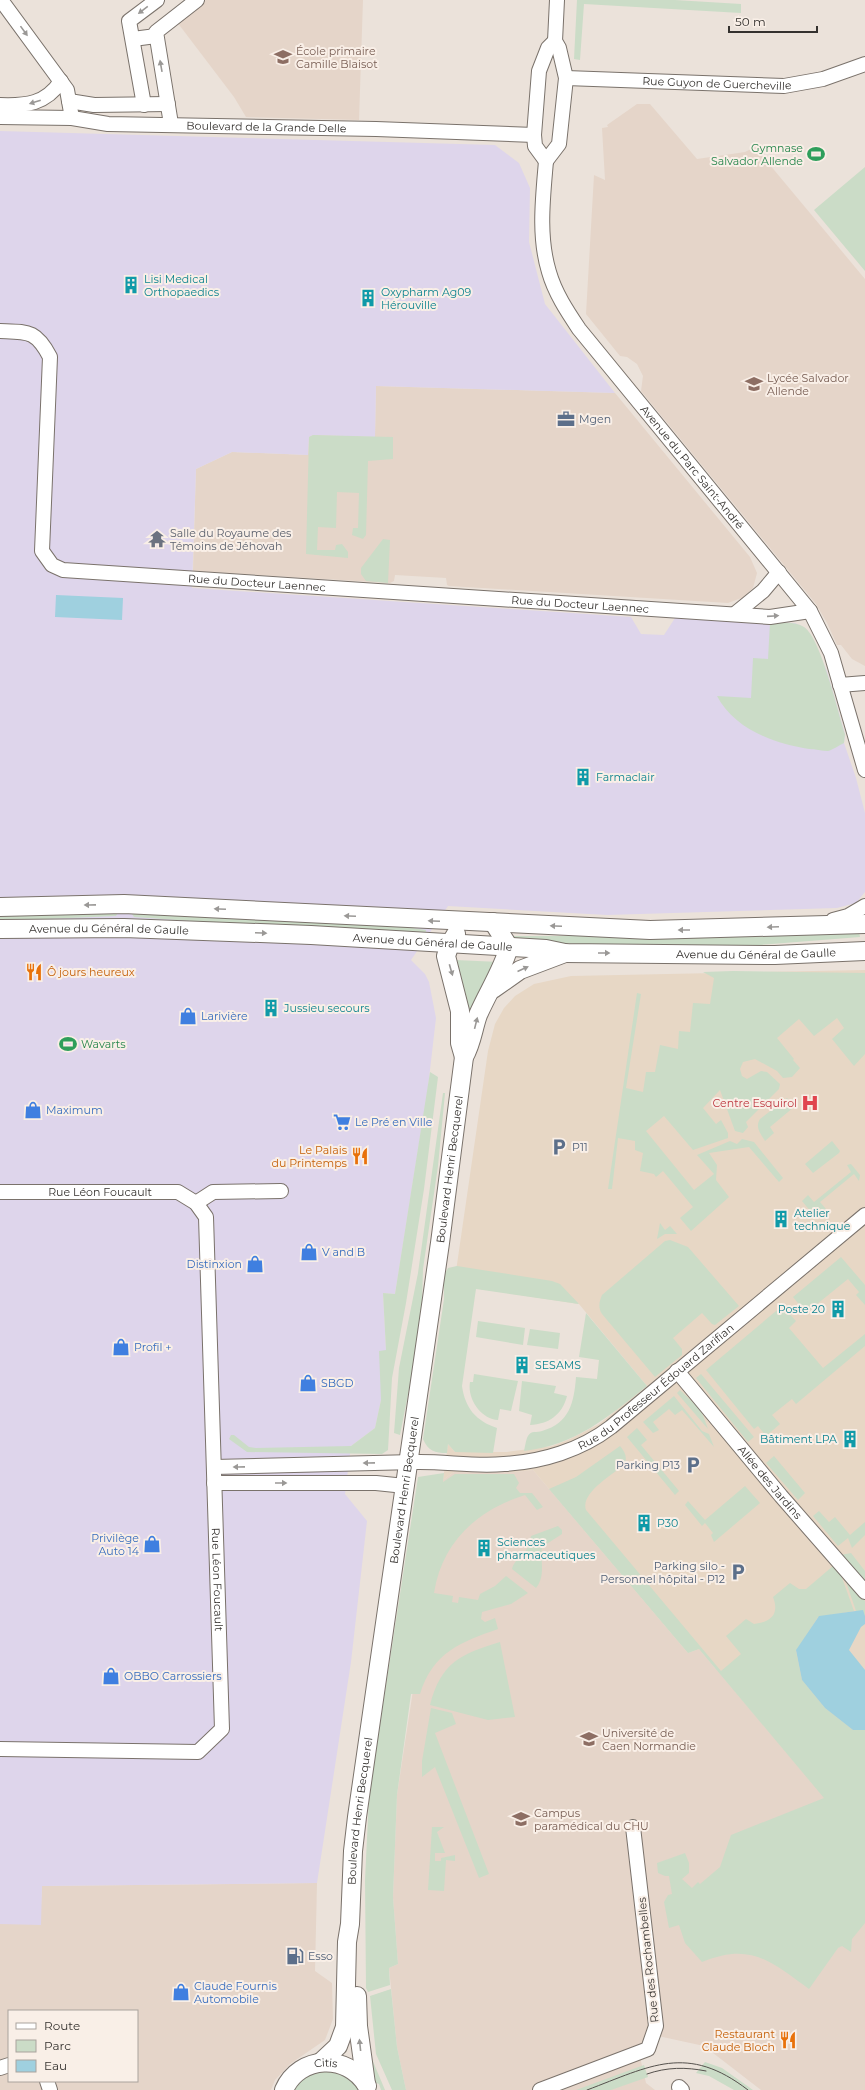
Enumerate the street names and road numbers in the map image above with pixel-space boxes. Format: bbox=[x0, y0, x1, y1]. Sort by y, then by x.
street label: Rue Guyon de Guercheville bbox=[642, 74, 793, 93]
street label: Boulevard de la Grande Delle bbox=[186, 118, 347, 135]
street label: Avenue du Parc Saint-André bbox=[637, 403, 747, 532]
street label: Rue du Docteur Laennec bbox=[188, 571, 326, 594]
street label: Rue du Docteur Laennec bbox=[511, 593, 649, 616]
street label: Avenue du Général de Gaulle bbox=[29, 921, 189, 937]
street label: Avenue du Général de Gaulle bbox=[352, 931, 513, 954]
street label: Avenue du Général de Gaulle bbox=[676, 945, 837, 962]
street label: Boulevard Henri Becquerel bbox=[433, 1095, 466, 1244]
street label: Rue Léon Foucault bbox=[48, 1185, 152, 1199]
street label: Rue du Professeur Édouard Zarifian bbox=[576, 1321, 737, 1453]
street label: Boulevard Henri Becquerel bbox=[387, 1416, 422, 1565]
street label: Allée des Jardins bbox=[735, 1443, 805, 1522]
street label: Rue Léon Foucault bbox=[209, 1527, 226, 1632]
street label: Boulevard Henri Becquerel bbox=[345, 1736, 375, 1885]
street label: Rue des Rochambelles bbox=[634, 1896, 662, 2023]
street label: Citis bbox=[313, 2055, 339, 2071]

